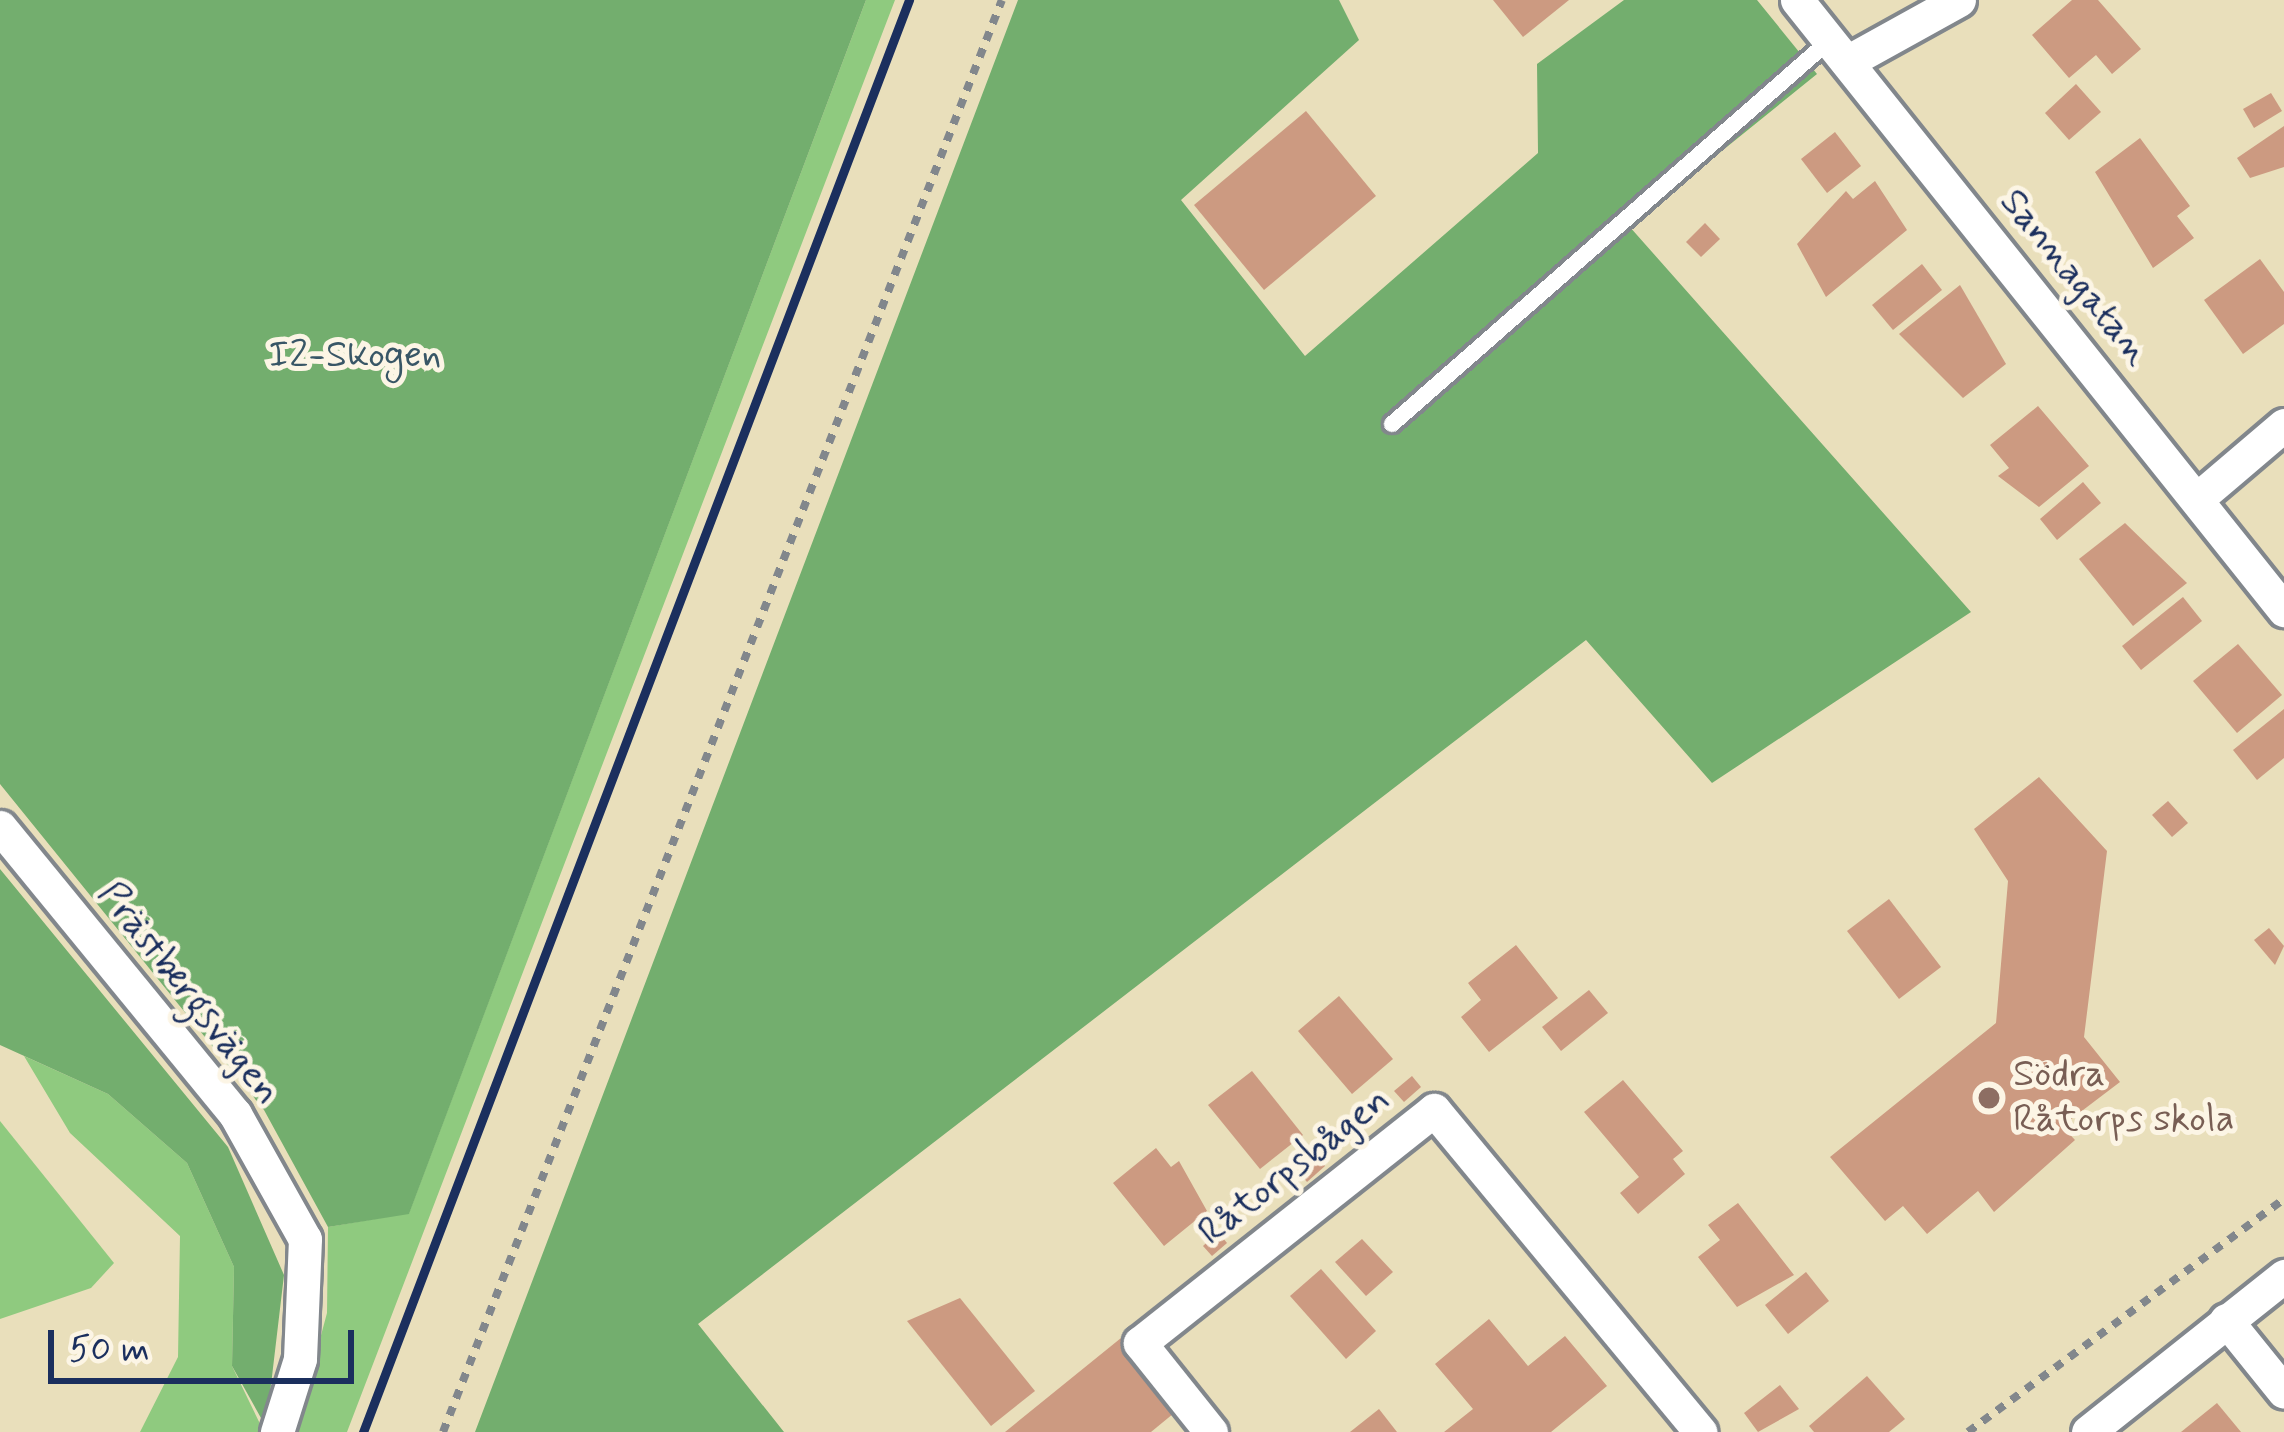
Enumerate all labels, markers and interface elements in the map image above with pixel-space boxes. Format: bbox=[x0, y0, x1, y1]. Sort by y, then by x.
street label: Sannagatan bbox=[1988, 180, 2160, 376]
park label: I2-Skogen bbox=[269, 333, 441, 379]
street label: Prästbergsvägen bbox=[86, 873, 290, 1115]
place label: Södra Råtorps skola bbox=[2013, 1053, 2235, 1144]
street label: Råtorpsbågen bbox=[1190, 1077, 1400, 1257]
marker: Södra Råtorps skola bbox=[1976, 1085, 2002, 1111]
scale bar bbox=[54, 1306, 360, 1380]
text: 50 m bbox=[69, 1327, 150, 1374]

